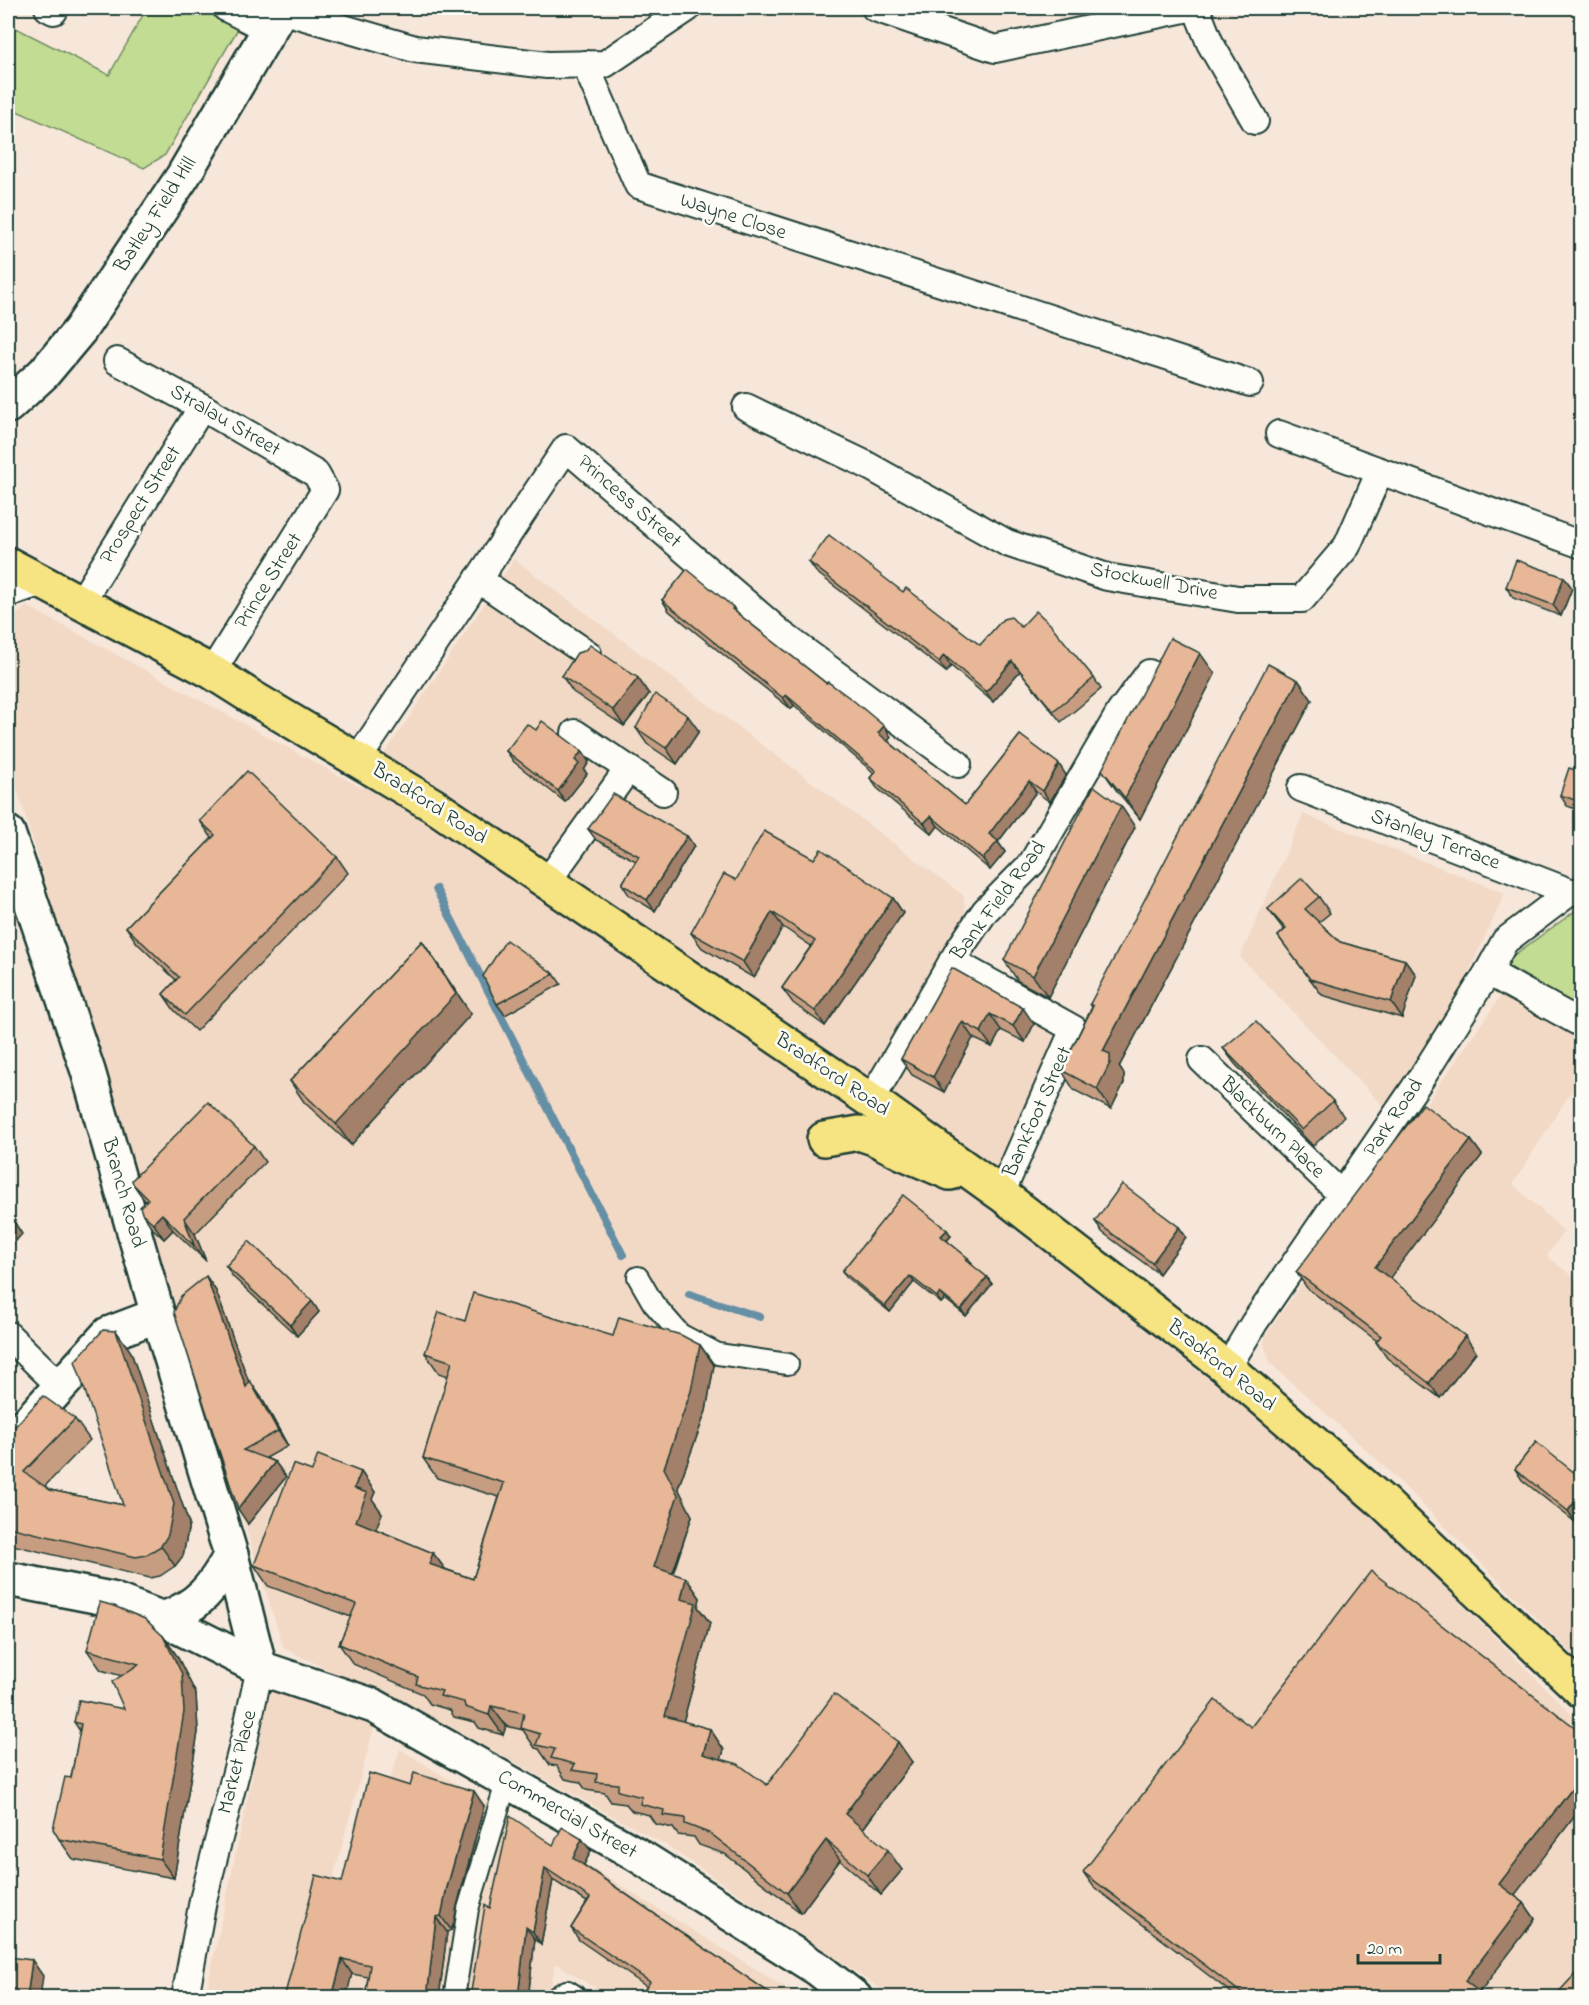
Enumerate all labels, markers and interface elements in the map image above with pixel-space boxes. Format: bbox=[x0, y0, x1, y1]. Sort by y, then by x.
street label: Batley Field Hill bbox=[107, 151, 206, 281]
street label: Wayne Close bbox=[675, 186, 791, 250]
street label: Stralau Street bbox=[164, 377, 286, 465]
street label: Prospect Street bbox=[93, 440, 189, 570]
street label: Princess Street bbox=[570, 448, 688, 556]
street label: Prince Street bbox=[228, 527, 310, 635]
street label: Stockwell Drive bbox=[1088, 555, 1221, 609]
street label: Bradford Road bbox=[364, 755, 493, 853]
street label: Stanley Terrace bbox=[1365, 802, 1505, 881]
street label: Bank Field Road bbox=[943, 835, 1054, 968]
street label: Bradford Road bbox=[768, 1025, 895, 1125]
street label: Bankfoot Street bbox=[995, 1042, 1080, 1183]
street label: Blackburn Place bbox=[1212, 1069, 1332, 1186]
street label: Park Road bbox=[1357, 1073, 1431, 1163]
street label: Branch Road bbox=[93, 1134, 153, 1251]
street label: Bradford Road bbox=[1159, 1312, 1282, 1419]
street label: Market Place bbox=[211, 1706, 266, 1817]
street label: Commercial Street bbox=[491, 1763, 643, 1867]
scale bar bbox=[1358, 1927, 1440, 1965]
text: 20 m bbox=[1367, 1937, 1402, 1963]

